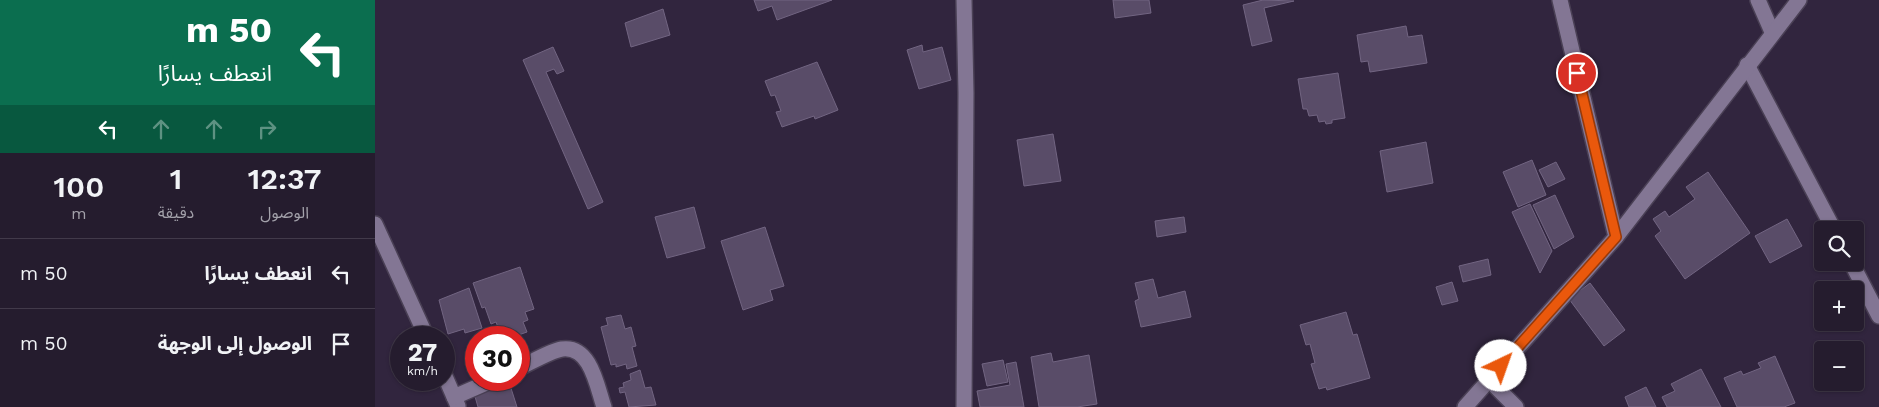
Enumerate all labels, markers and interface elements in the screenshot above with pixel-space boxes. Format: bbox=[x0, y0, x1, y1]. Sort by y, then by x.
text: 50 m bbox=[186, 9, 272, 51]
icon: left bbox=[290, 20, 355, 85]
pin bbox=[1556, 52, 1598, 94]
icon: arrive bbox=[1563, 59, 1591, 87]
text: انعطف يسارًا bbox=[158, 61, 272, 86]
icon: left bbox=[94, 115, 122, 143]
icon: ahead bbox=[147, 115, 175, 143]
icon: ahead bbox=[200, 115, 228, 143]
icon: right bbox=[253, 115, 281, 143]
text: 1 bbox=[170, 161, 182, 196]
text: 12:37 bbox=[248, 161, 321, 196]
text: 100 bbox=[54, 169, 104, 204]
text: دقيقة bbox=[158, 203, 194, 222]
text: الوصول bbox=[260, 203, 309, 222]
text: m bbox=[71, 204, 87, 223]
map controls bbox=[1814, 221, 1864, 391]
button: search bbox=[1814, 221, 1864, 271]
icon: left bbox=[327, 260, 355, 288]
text: 50 m bbox=[20, 262, 67, 285]
text: انعطف يسارًا bbox=[204, 262, 312, 285]
button: + bbox=[1814, 281, 1864, 331]
speed limit sign: 30 bbox=[465, 326, 530, 391]
icon: arrive bbox=[327, 330, 355, 358]
text: 50 m bbox=[20, 332, 67, 355]
text: الوصول إلى الوجهة bbox=[158, 332, 312, 355]
text: 27 bbox=[408, 338, 437, 367]
position arrow bbox=[1474, 339, 1526, 391]
button: − bbox=[1814, 341, 1864, 391]
text: km/h bbox=[407, 364, 438, 378]

